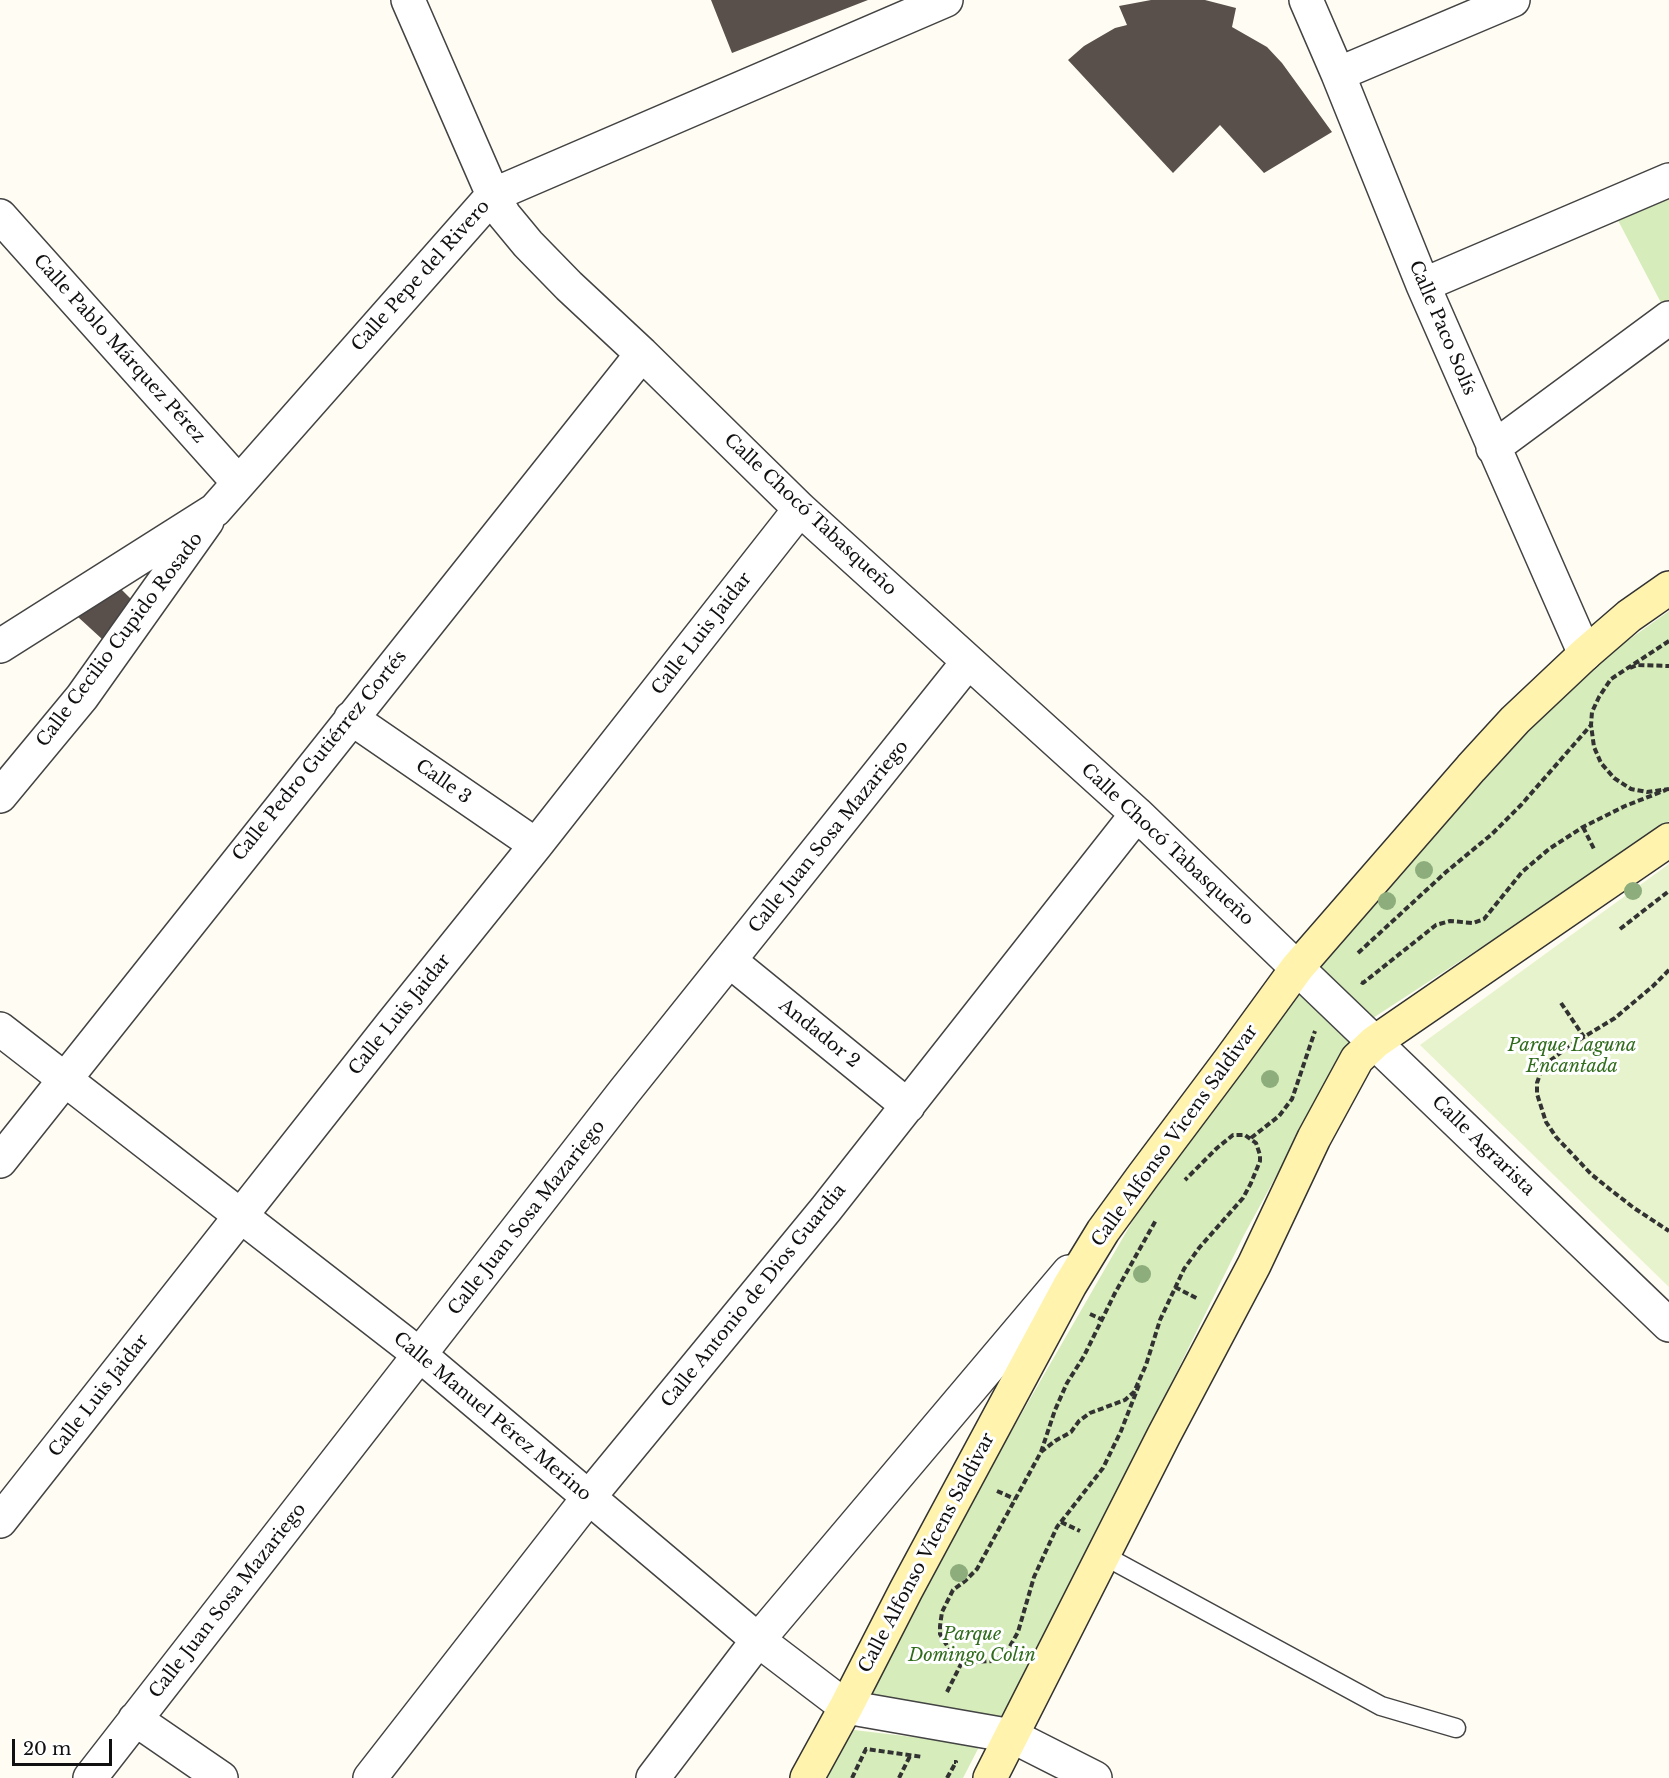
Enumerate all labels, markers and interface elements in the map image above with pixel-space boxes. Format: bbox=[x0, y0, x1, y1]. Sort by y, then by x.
street label: Calle Pepe del Rivero bbox=[347, 196, 495, 356]
street label: Calle Pablo Márquez Pérez bbox=[29, 250, 209, 448]
street label: Calle Paco Solís bbox=[1404, 258, 1480, 398]
street label: Calle Chocó Tabasqueño bbox=[719, 430, 901, 600]
street label: Calle Cecilio Cupido Rosado bbox=[32, 529, 208, 751]
street label: Calle Luis Jaidar bbox=[647, 568, 757, 700]
street label: Calle Pedro Gutiérrez Cortés bbox=[228, 646, 412, 866]
street label: Calle Juan Sosa Mazariego bbox=[745, 736, 913, 938]
street label: Calle 3 bbox=[411, 755, 475, 809]
street label: Calle Chocó Tabasqueño bbox=[1076, 760, 1258, 930]
street label: Calle Luis Jaidar bbox=[345, 950, 455, 1080]
street label: Andador 2 bbox=[774, 995, 864, 1073]
street label: Calle Alfonso Vicens Saldivar bbox=[1087, 1021, 1263, 1251]
park label: Parque Laguna Encantada bbox=[1508, 1035, 1636, 1078]
street label: Calle Agrarista bbox=[1427, 1092, 1539, 1200]
street label: Calle Juan Sosa Mazariego bbox=[444, 1116, 610, 1320]
street label: Calle Antonio de Dios Guardia bbox=[657, 1180, 851, 1412]
street label: Calle Manuel Pérez Merino bbox=[389, 1328, 595, 1506]
street label: Calle Luis Jaidar bbox=[44, 1330, 154, 1462]
street label: Calle Alfonso Vicens Saldivar bbox=[854, 1429, 1000, 1677]
street label: Calle Juan Sosa Mazariego bbox=[145, 1499, 311, 1703]
park label: Parque Domingo Colin bbox=[908, 1624, 1036, 1666]
scale bar bbox=[15, 1727, 116, 1765]
text: 20 m bbox=[23, 1738, 71, 1760]

